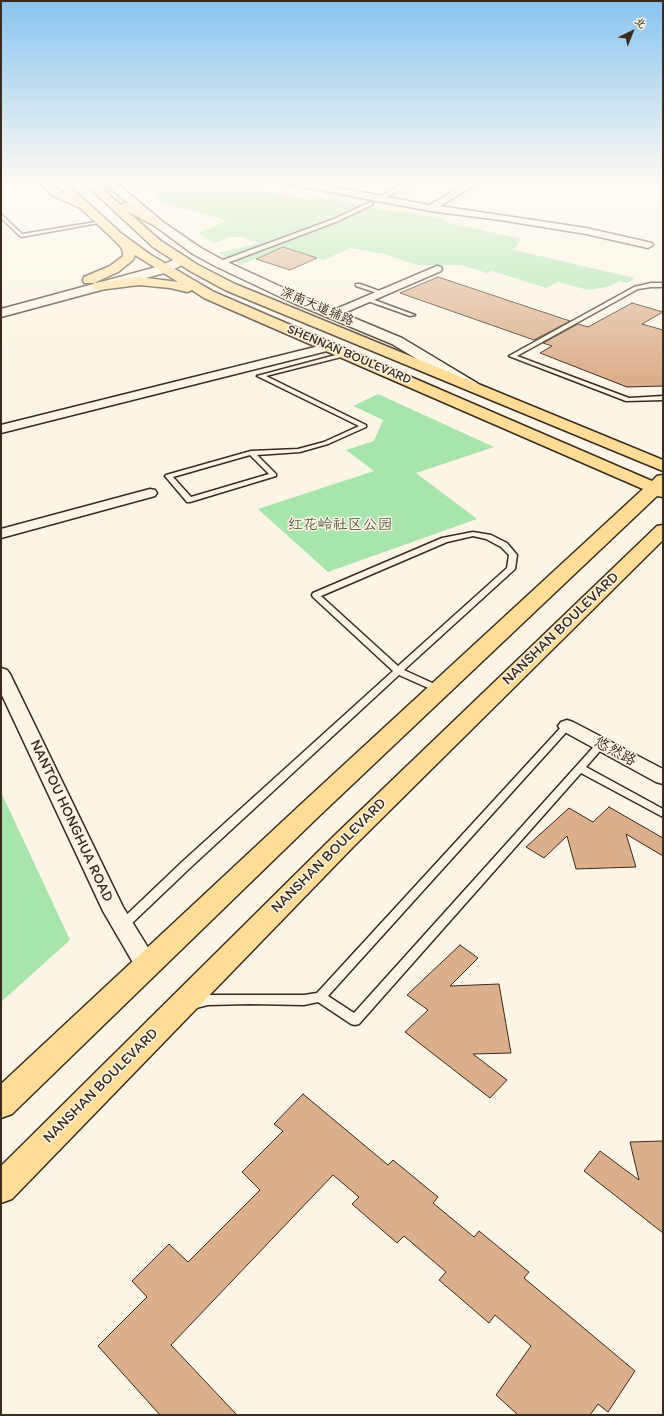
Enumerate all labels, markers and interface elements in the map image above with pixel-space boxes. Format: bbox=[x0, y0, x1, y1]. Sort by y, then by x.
north arrow bbox=[612, 12, 652, 52]
text: 北 bbox=[632, 14, 649, 31]
street label: 深南大道辅路 bbox=[278, 285, 356, 329]
street label: SHENNAN BOULEVARD bbox=[285, 322, 413, 388]
park label: 红花岭社区公园 bbox=[288, 516, 392, 534]
street label: NANSHAN BOULEVARD bbox=[499, 569, 623, 689]
street label: 悠然路 bbox=[591, 733, 639, 771]
street label: NANTOU HONGHUA ROAD bbox=[26, 737, 116, 905]
street label: NANSHAN BOULEVARD bbox=[268, 795, 390, 917]
street label: NANSHAN BOULEVARD bbox=[40, 1025, 162, 1147]

